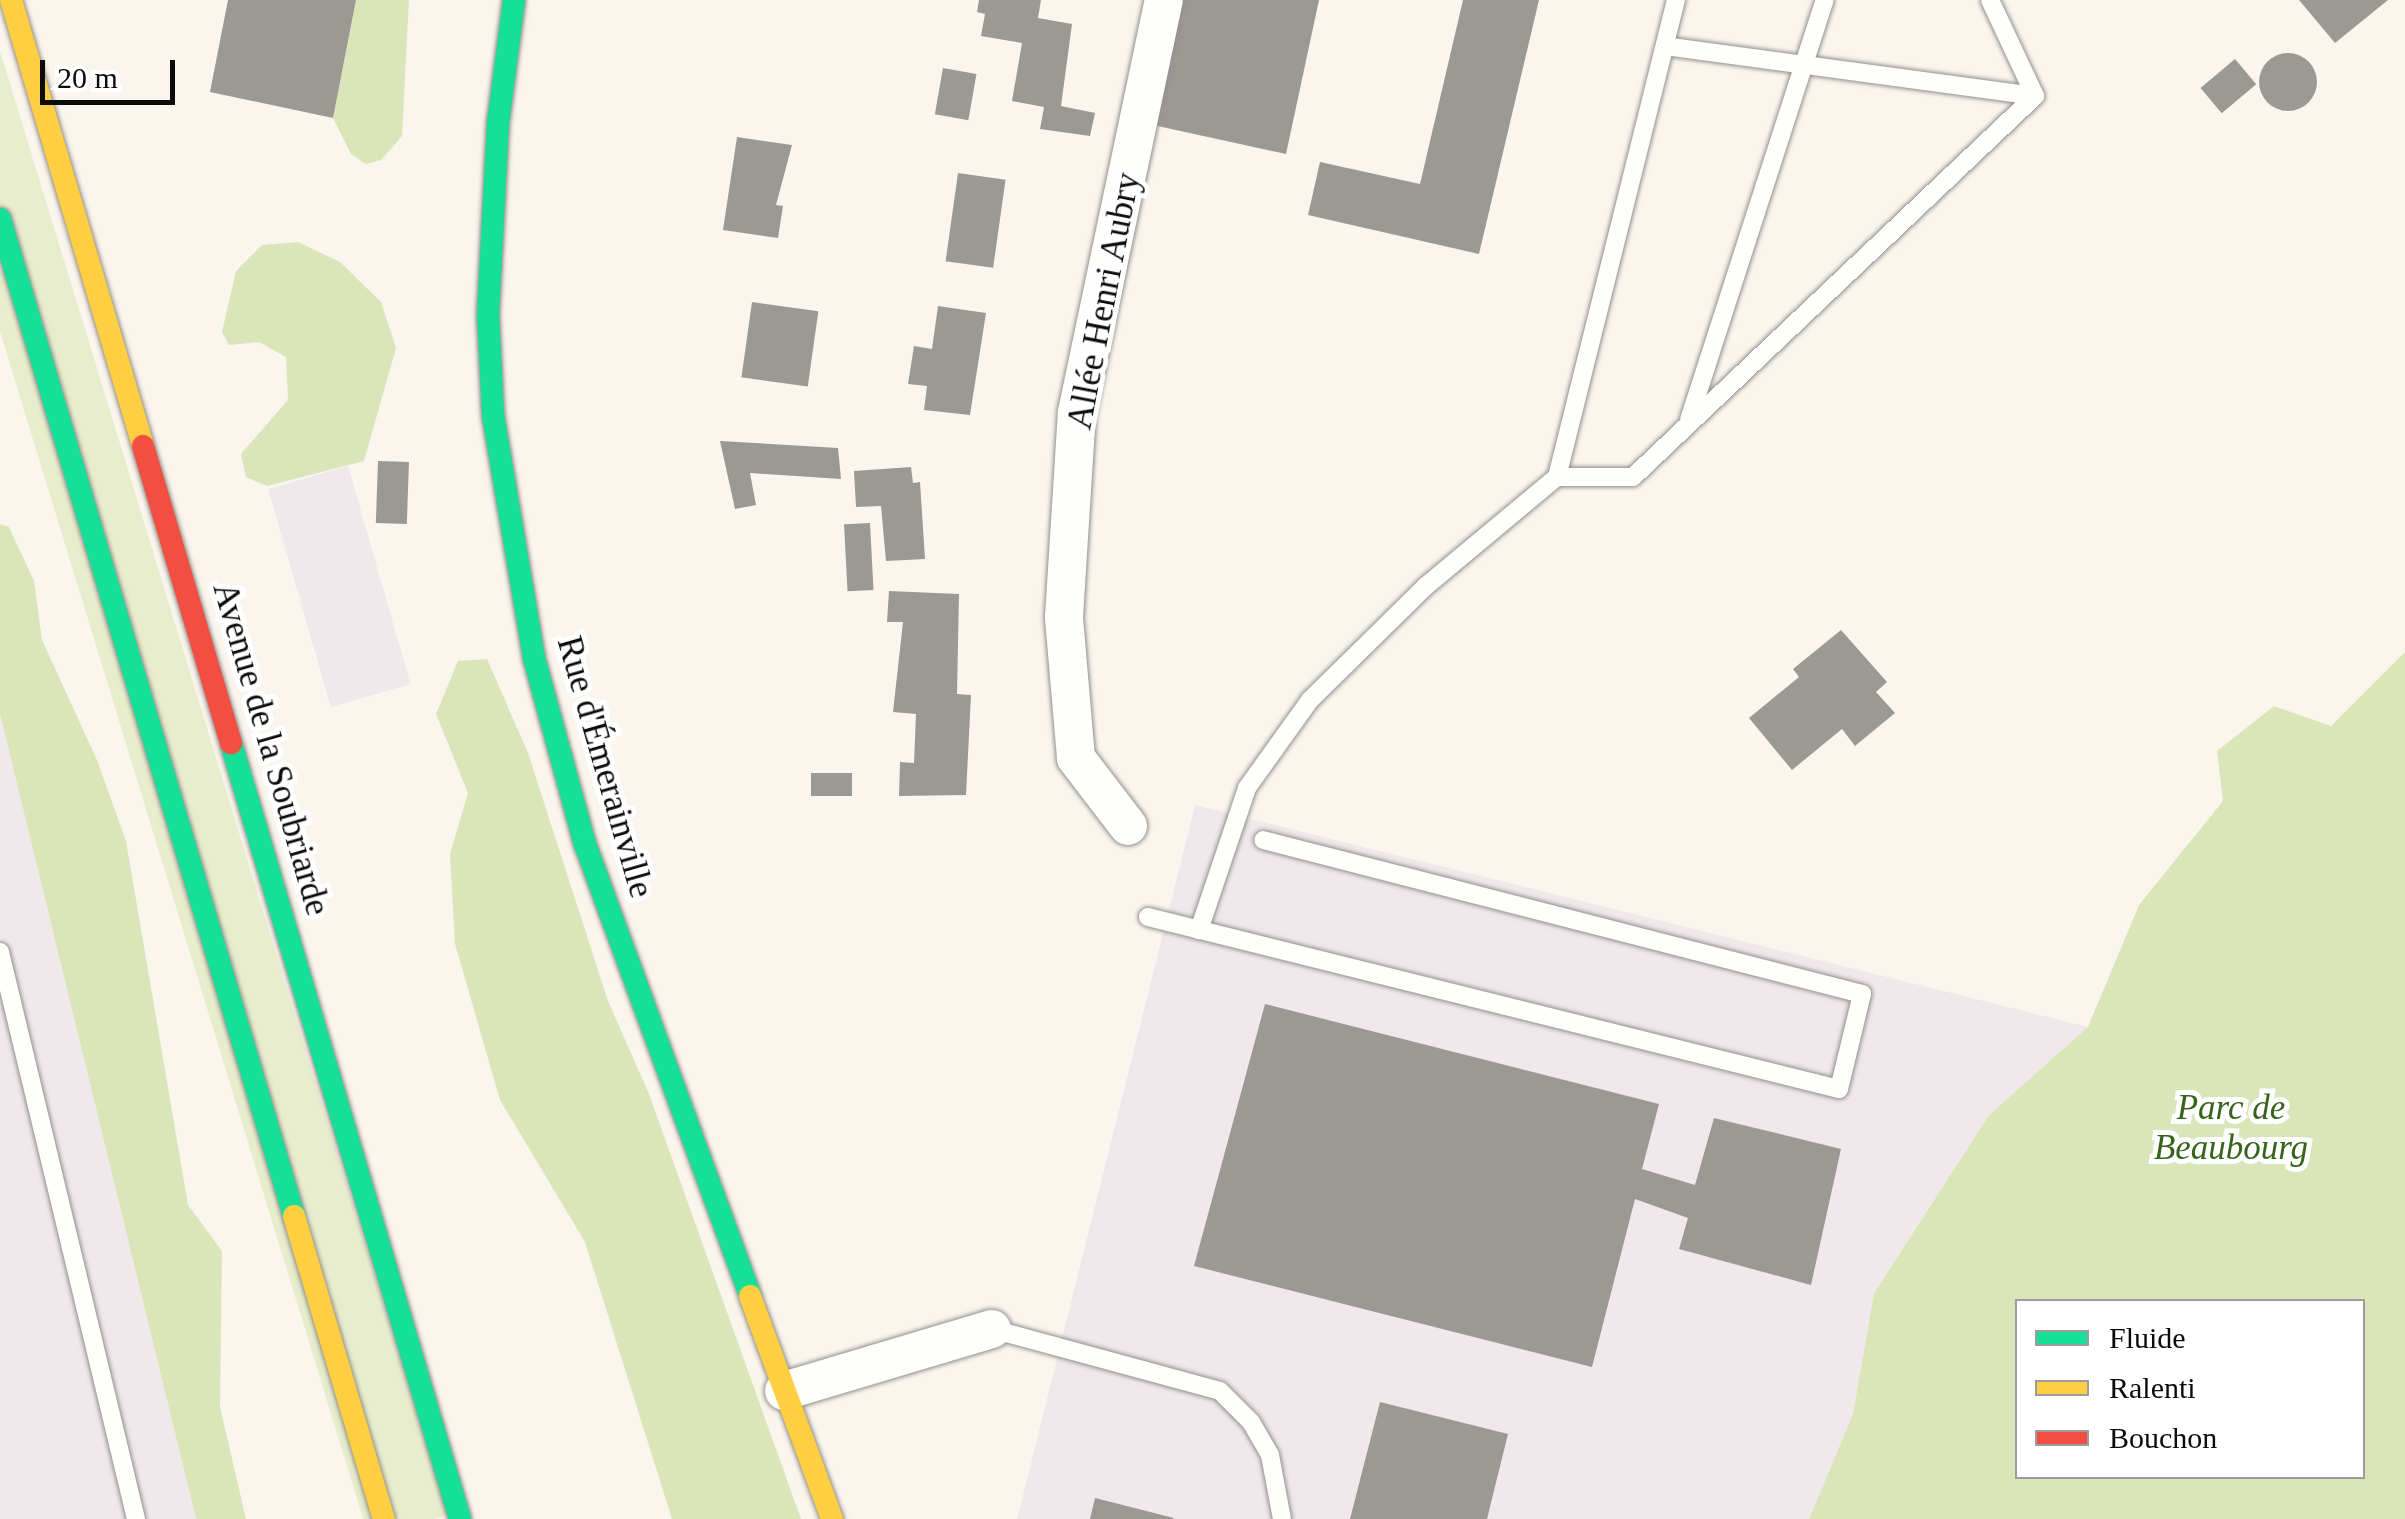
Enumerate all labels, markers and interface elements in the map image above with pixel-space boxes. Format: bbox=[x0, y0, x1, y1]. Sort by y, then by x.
scale bar bbox=[45, 40, 180, 102]
text: 20 m bbox=[57, 61, 118, 94]
street label: Allée Henri Aubry bbox=[1058, 168, 1150, 434]
street label: Avenue de la Soubriarde bbox=[203, 578, 339, 920]
street label: Rue d'Émerainville bbox=[548, 632, 662, 902]
park label: Parc de Beaubourg bbox=[2154, 1087, 2308, 1169]
legend bbox=[2015, 1299, 2365, 1479]
text: Fluide bbox=[2109, 1321, 2186, 1354]
text: Ralenti bbox=[2109, 1371, 2196, 1404]
text: Bouchon bbox=[2109, 1421, 2217, 1454]

